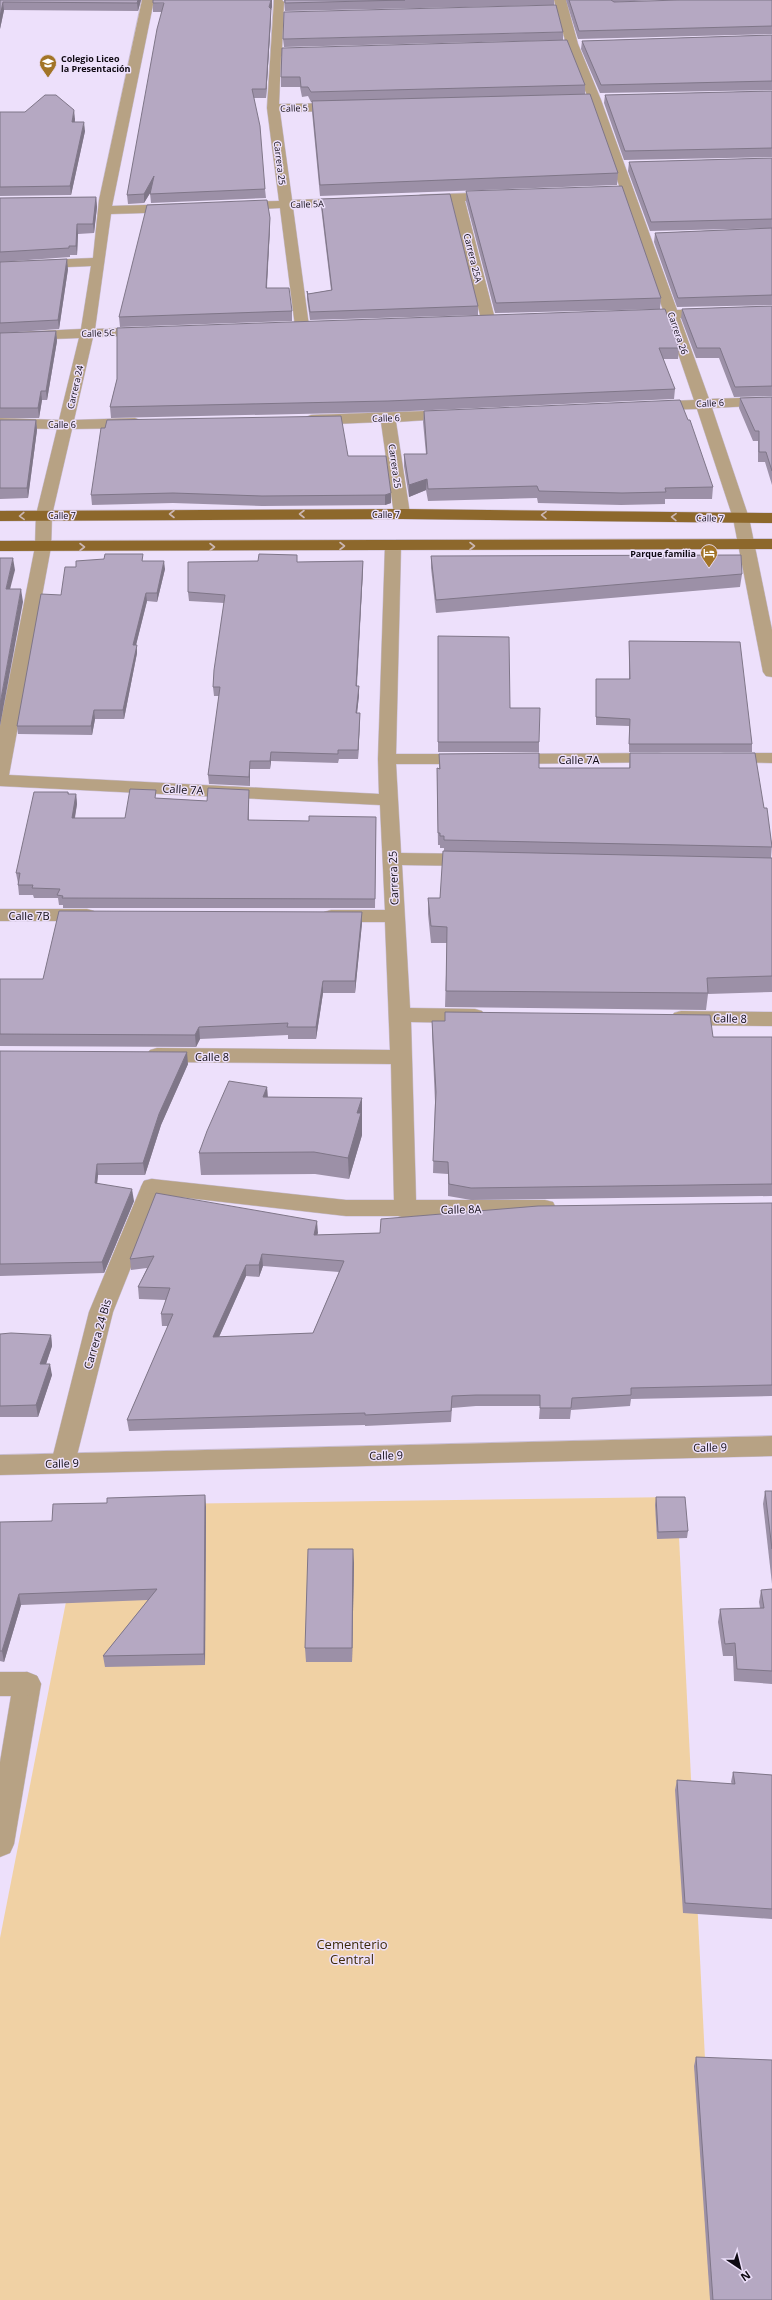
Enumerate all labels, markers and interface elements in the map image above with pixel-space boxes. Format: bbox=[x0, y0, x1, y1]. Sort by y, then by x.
place label: Colegio Liceo la Presentación bbox=[61, 52, 131, 75]
school or university icon: Colegio Liceo la Presentación bbox=[38, 53, 58, 78]
street label: Calle 5 bbox=[280, 101, 308, 115]
street label: Carrera 25 bbox=[271, 140, 289, 186]
street label: Calle 5A bbox=[290, 197, 324, 211]
street label: Carrera 25A bbox=[461, 232, 485, 284]
street label: Carrera 26 bbox=[665, 310, 691, 356]
street label: Calle 5C bbox=[81, 326, 115, 340]
street label: Carrera 24 bbox=[64, 364, 86, 410]
street label: Calle 6 bbox=[696, 396, 724, 410]
street label: Calle 6 bbox=[372, 411, 400, 425]
street label: Calle 6 bbox=[48, 418, 76, 431]
street label: Carrera 25 bbox=[385, 443, 405, 489]
street label: Calle 7 bbox=[372, 508, 400, 521]
street label: Calle 7 bbox=[48, 509, 76, 522]
one-way arrow bbox=[169, 510, 175, 518]
one-way arrow bbox=[299, 510, 305, 518]
one-way arrow bbox=[19, 511, 25, 520]
one-way arrow bbox=[541, 511, 547, 520]
street label: Calle 7 bbox=[696, 511, 724, 525]
one-way arrow bbox=[671, 513, 677, 521]
one-way arrow bbox=[339, 542, 345, 550]
one-way arrow bbox=[469, 542, 475, 550]
one-way arrow bbox=[79, 543, 85, 551]
one-way arrow bbox=[209, 543, 215, 551]
hotel icon: Parque familia bbox=[699, 543, 719, 568]
place label: Parque familia bbox=[630, 547, 696, 560]
street label: Calle 7A bbox=[559, 752, 599, 767]
street label: Calle 7A bbox=[162, 780, 204, 798]
street label: Carrera 25 bbox=[385, 851, 401, 905]
street label: Calle 7B bbox=[8, 908, 50, 923]
street label: Calle 8 bbox=[713, 1010, 747, 1026]
street label: Calle 8 bbox=[195, 1049, 229, 1064]
street label: Calle 8A bbox=[440, 1201, 482, 1217]
street label: Carrera 24 Bis bbox=[80, 1297, 114, 1371]
street label: Calle 9 bbox=[693, 1439, 727, 1455]
street label: Calle 9 bbox=[369, 1447, 403, 1463]
street label: Calle 9 bbox=[45, 1455, 79, 1471]
park label: Cementerio Central bbox=[316, 1935, 388, 1968]
north arrow bbox=[720, 2248, 760, 2288]
text: N bbox=[738, 2268, 754, 2285]

